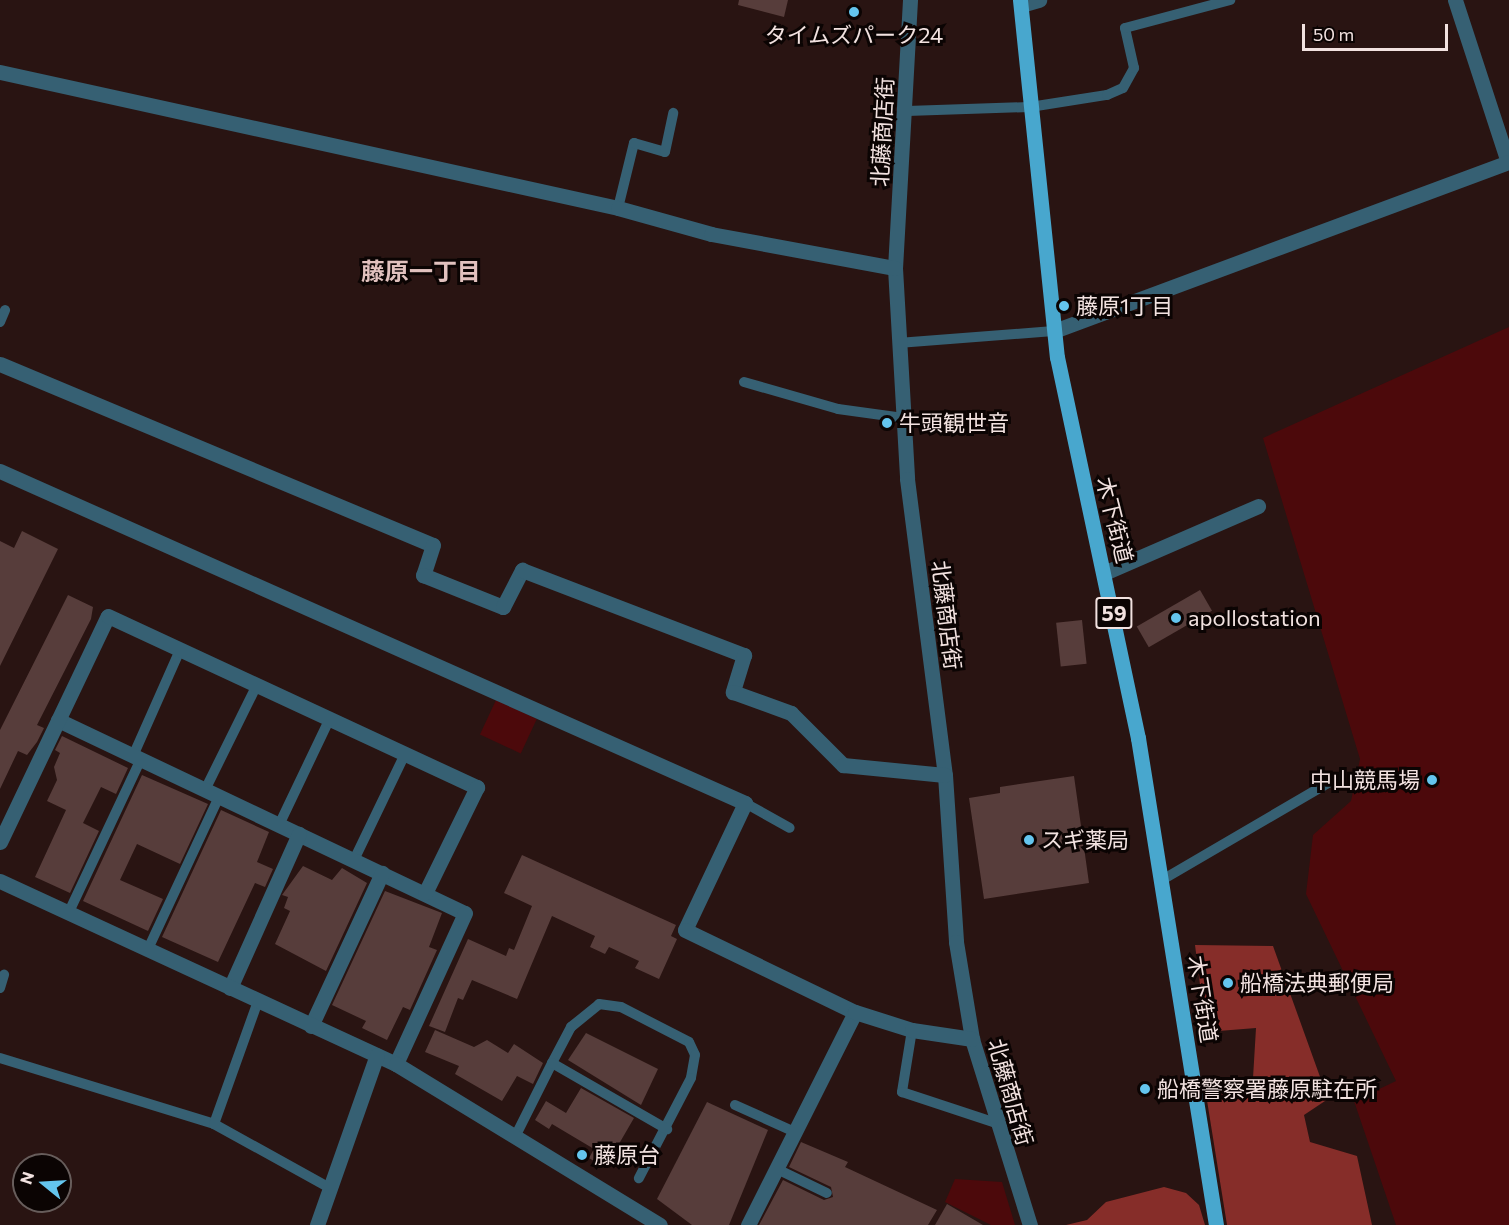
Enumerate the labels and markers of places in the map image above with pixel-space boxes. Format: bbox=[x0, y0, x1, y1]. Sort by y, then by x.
marker: タイムズパーク24 bbox=[847, 5, 861, 19]
place label: タイムズパーク24 bbox=[764, 22, 944, 48]
place label: 藤原1丁目 bbox=[1076, 293, 1173, 319]
marker: 藤原1丁目 bbox=[1057, 299, 1071, 313]
place label: 牛頭観世音 bbox=[899, 410, 1009, 436]
marker: 牛頭観世音 bbox=[880, 416, 894, 430]
place label: apollostation bbox=[1188, 605, 1321, 631]
marker: apollostation bbox=[1169, 611, 1183, 625]
place label: 中山競馬場 bbox=[1310, 767, 1420, 793]
marker: 中山競馬場 bbox=[1425, 773, 1439, 787]
place label: スギ薬局 bbox=[1041, 827, 1129, 853]
marker: スギ薬局 bbox=[1022, 833, 1036, 847]
place label: 船橋法典郵便局 bbox=[1240, 970, 1394, 996]
marker: 船橋法典郵便局 bbox=[1221, 976, 1235, 990]
place label: 船橋警察署藤原駐在所 bbox=[1157, 1076, 1377, 1102]
marker: 船橋警察署藤原駐在所 bbox=[1138, 1082, 1152, 1096]
place label: 藤原台 bbox=[594, 1142, 660, 1168]
marker: 藤原台 bbox=[575, 1148, 589, 1162]

